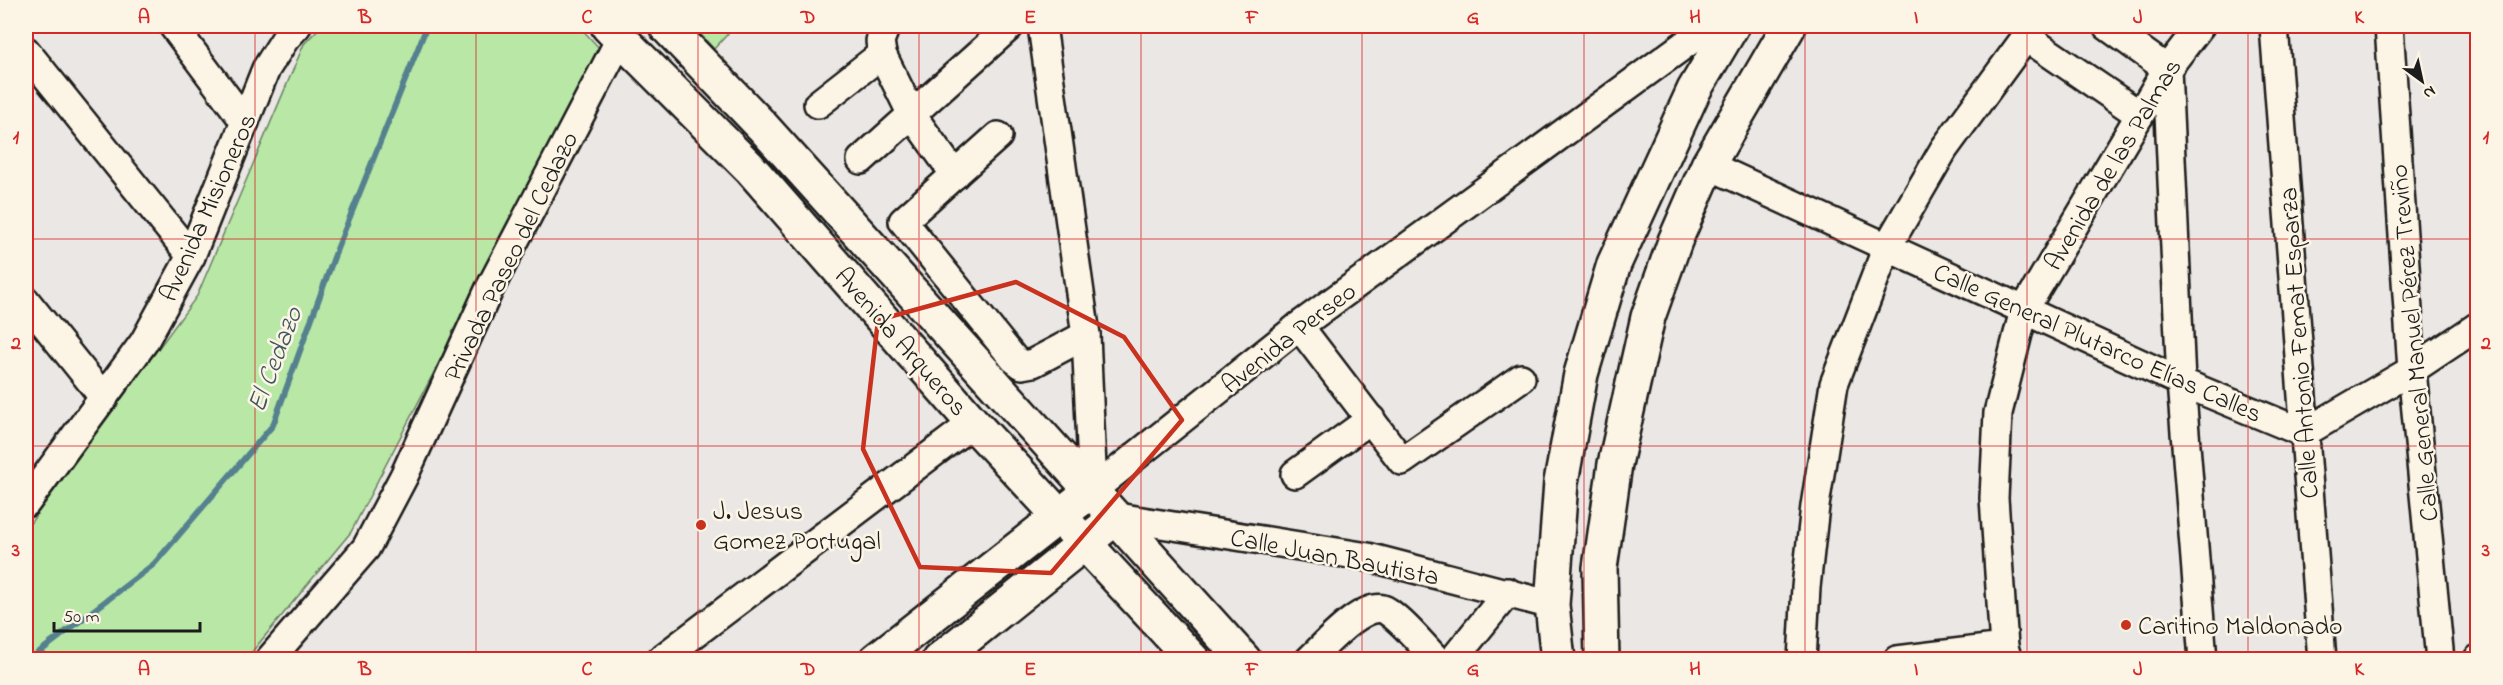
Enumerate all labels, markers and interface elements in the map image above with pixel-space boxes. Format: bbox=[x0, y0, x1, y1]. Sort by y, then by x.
text: A bbox=[138, 4, 150, 33]
text: B bbox=[357, 4, 372, 33]
text: C bbox=[582, 4, 593, 33]
text: D bbox=[800, 4, 815, 33]
text: E bbox=[1024, 4, 1036, 33]
text: F bbox=[1245, 4, 1259, 33]
text: G bbox=[1467, 4, 1480, 33]
text: H bbox=[1689, 4, 1701, 33]
text: I bbox=[1914, 4, 1919, 33]
text: J bbox=[2133, 4, 2143, 33]
text: K bbox=[2354, 4, 2365, 33]
north arrow bbox=[2392, 51, 2452, 111]
street label: Avenida de las Palmas bbox=[2036, 52, 2193, 279]
text: N bbox=[2418, 79, 2440, 105]
street label: Avenida Misioneros bbox=[151, 108, 268, 308]
text: 1 bbox=[13, 124, 20, 153]
text: 1 bbox=[2483, 124, 2490, 153]
street label: Privada Paseo del Cedazo bbox=[436, 126, 590, 389]
street label: Calle General Manuel Pérez Treviño bbox=[2381, 163, 2451, 523]
street label: Calle Antonio Femat Esparza bbox=[2271, 186, 2331, 500]
street label: Calle General Plutarco Elías Calles bbox=[1926, 255, 2267, 435]
street label: Avenida Arqueros bbox=[824, 260, 976, 426]
street label: Avenida Perseo bbox=[1214, 274, 1366, 404]
water label: El Cedazo bbox=[238, 301, 315, 418]
text: 2 bbox=[10, 330, 21, 359]
text: 2 bbox=[2480, 330, 2491, 359]
place label: J. Jesus Gomez Portugal bbox=[713, 494, 881, 562]
marker: J. Jesus Gomez Portugal bbox=[694, 518, 708, 532]
street label: Calle Juan Bautista bbox=[1227, 520, 1442, 598]
text: 3 bbox=[11, 537, 20, 566]
text: 3 bbox=[2481, 537, 2490, 566]
scale bar bbox=[54, 595, 200, 633]
text: 50 m bbox=[63, 605, 100, 631]
place label: Caritino Maldonado bbox=[2138, 609, 2343, 647]
marker: Caritino Maldonado bbox=[2119, 618, 2133, 632]
text: A bbox=[138, 656, 150, 685]
text: B bbox=[357, 656, 372, 685]
text: C bbox=[582, 656, 593, 685]
text: D bbox=[800, 656, 815, 685]
text: E bbox=[1024, 656, 1036, 685]
text: F bbox=[1245, 656, 1259, 685]
text: G bbox=[1467, 656, 1480, 685]
text: H bbox=[1689, 656, 1701, 685]
text: I bbox=[1914, 656, 1919, 685]
text: J bbox=[2133, 656, 2143, 685]
text: K bbox=[2354, 656, 2365, 685]

